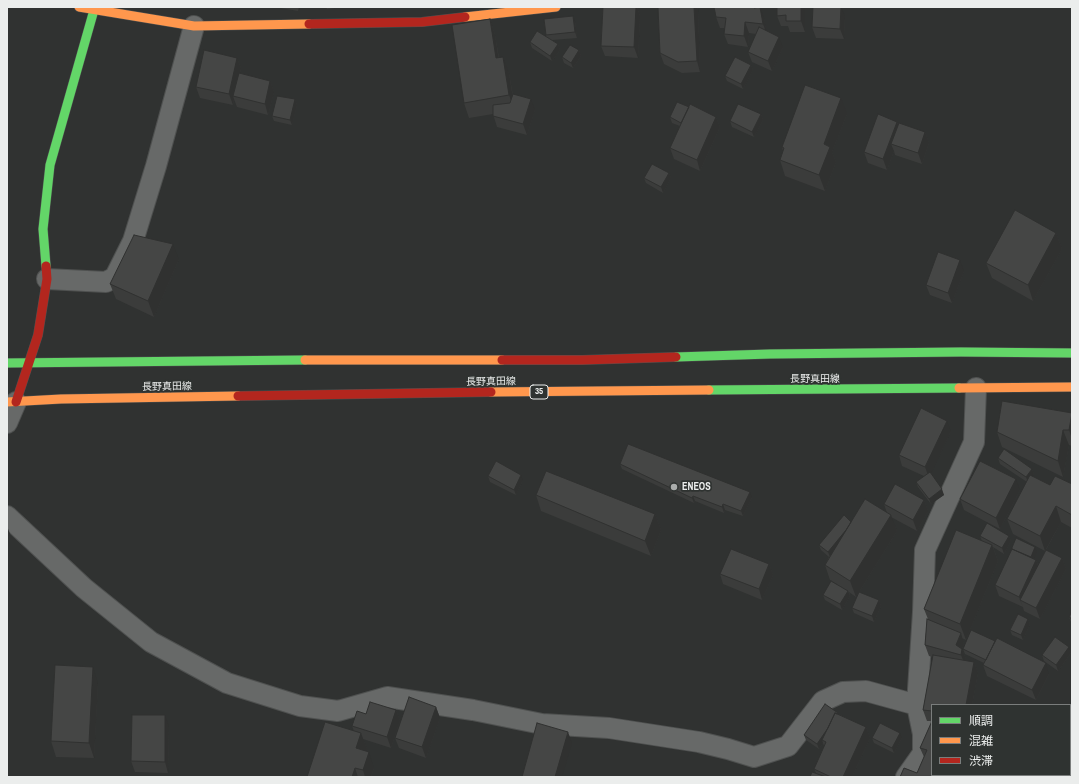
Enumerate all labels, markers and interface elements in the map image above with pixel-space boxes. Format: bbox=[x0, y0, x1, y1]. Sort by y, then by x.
street label: 長野真田線 bbox=[790, 373, 840, 385]
street label: 長野真田線 bbox=[466, 376, 516, 388]
street label: 長野真田線 bbox=[142, 381, 192, 393]
road number: 35 bbox=[530, 385, 548, 399]
place label: ENEOS bbox=[682, 481, 711, 493]
marker: ENEOS bbox=[669, 482, 679, 492]
legend bbox=[931, 704, 1071, 776]
text: 順調 bbox=[969, 713, 993, 729]
text: 混雑 bbox=[969, 733, 993, 749]
text: 渋滞 bbox=[969, 753, 993, 769]

